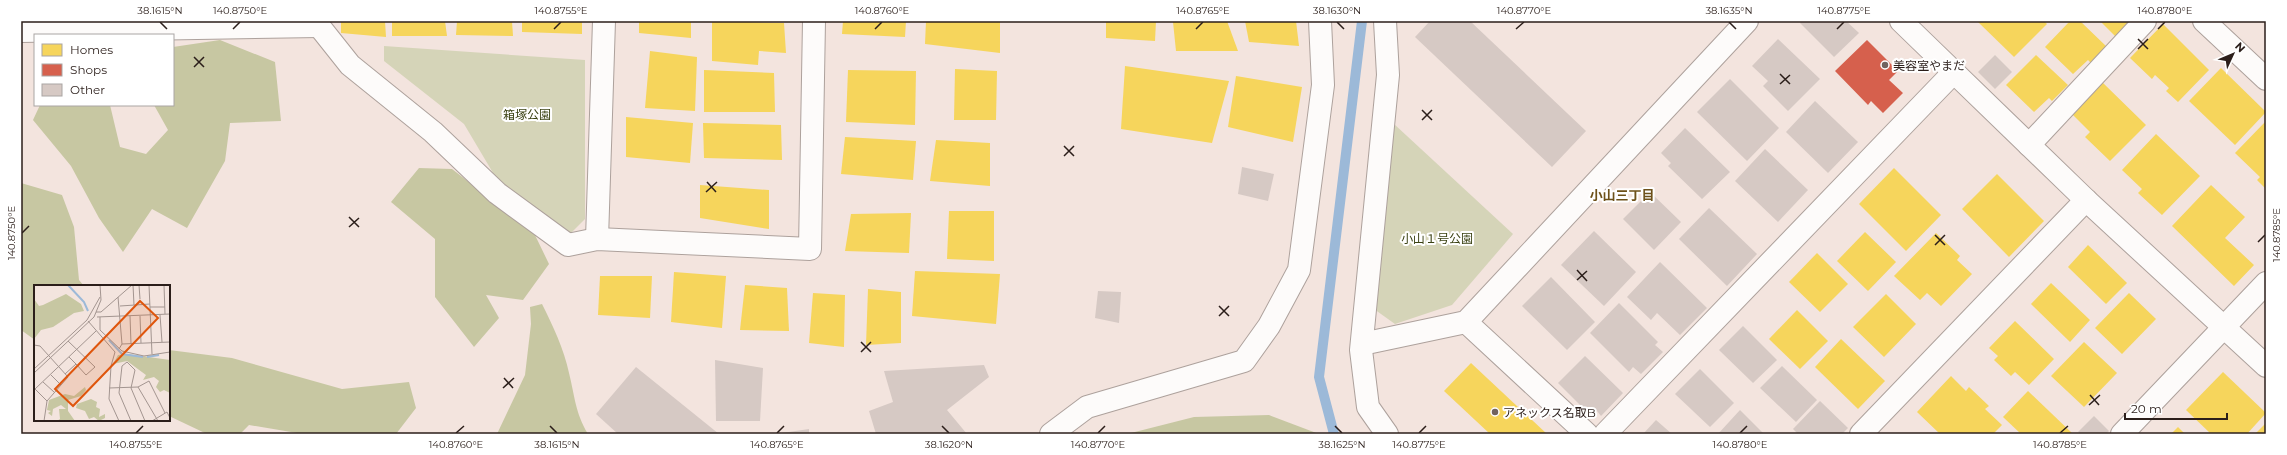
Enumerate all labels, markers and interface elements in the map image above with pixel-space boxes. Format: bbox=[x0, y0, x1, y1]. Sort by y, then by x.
text: 38.1615°N bbox=[137, 4, 183, 17]
text: 140.8750°E bbox=[213, 4, 267, 17]
text: 140.8755°E bbox=[534, 4, 588, 17]
text: 140.8760°E bbox=[855, 4, 910, 17]
text: 140.8765°E bbox=[1176, 4, 1230, 17]
text: 38.1630°N bbox=[1313, 4, 1361, 17]
text: 140.8770°E bbox=[1497, 4, 1552, 17]
text: 38.1635°N bbox=[1705, 4, 1753, 17]
text: 140.8775°E bbox=[1817, 4, 1871, 17]
text: 140.8780°E bbox=[2138, 4, 2193, 17]
legend bbox=[34, 34, 174, 106]
north arrow bbox=[2213, 34, 2253, 74]
text: N bbox=[2232, 39, 2248, 55]
text: Homes bbox=[70, 42, 113, 57]
place label: 美容室やまだ bbox=[1893, 58, 1965, 73]
marker: 美容室やまだ bbox=[1880, 60, 1890, 70]
text: Shops bbox=[70, 62, 107, 77]
text: Other bbox=[70, 82, 105, 97]
park label: 箱塚公園 bbox=[503, 107, 551, 122]
district label: 小山三丁目 bbox=[1589, 187, 1655, 203]
text: 140.8750°E bbox=[5, 206, 18, 260]
text: 140.8785°E bbox=[2270, 208, 2283, 262]
park label: 小山１号公園 bbox=[1401, 231, 1473, 246]
inset map bbox=[34, 285, 170, 421]
scale bar bbox=[2125, 395, 2227, 421]
text: 20 m bbox=[2131, 401, 2162, 416]
place label: アネックス名取B bbox=[1503, 405, 1596, 420]
marker: アネックス名取B bbox=[1490, 407, 1500, 417]
text: 140.8755°E bbox=[109, 438, 163, 451]
text: 140.8760°E bbox=[429, 438, 484, 451]
text: 38.1615°N bbox=[534, 438, 580, 451]
text: 140.8765°E bbox=[750, 438, 804, 451]
text: 38.1620°N bbox=[925, 438, 973, 451]
text: 140.8770°E bbox=[1071, 438, 1126, 451]
text: 38.1625°N bbox=[1318, 438, 1366, 451]
text: 140.8775°E bbox=[1392, 438, 1446, 451]
text: 140.8780°E bbox=[1713, 438, 1768, 451]
text: 140.8785°E bbox=[2033, 438, 2087, 451]

